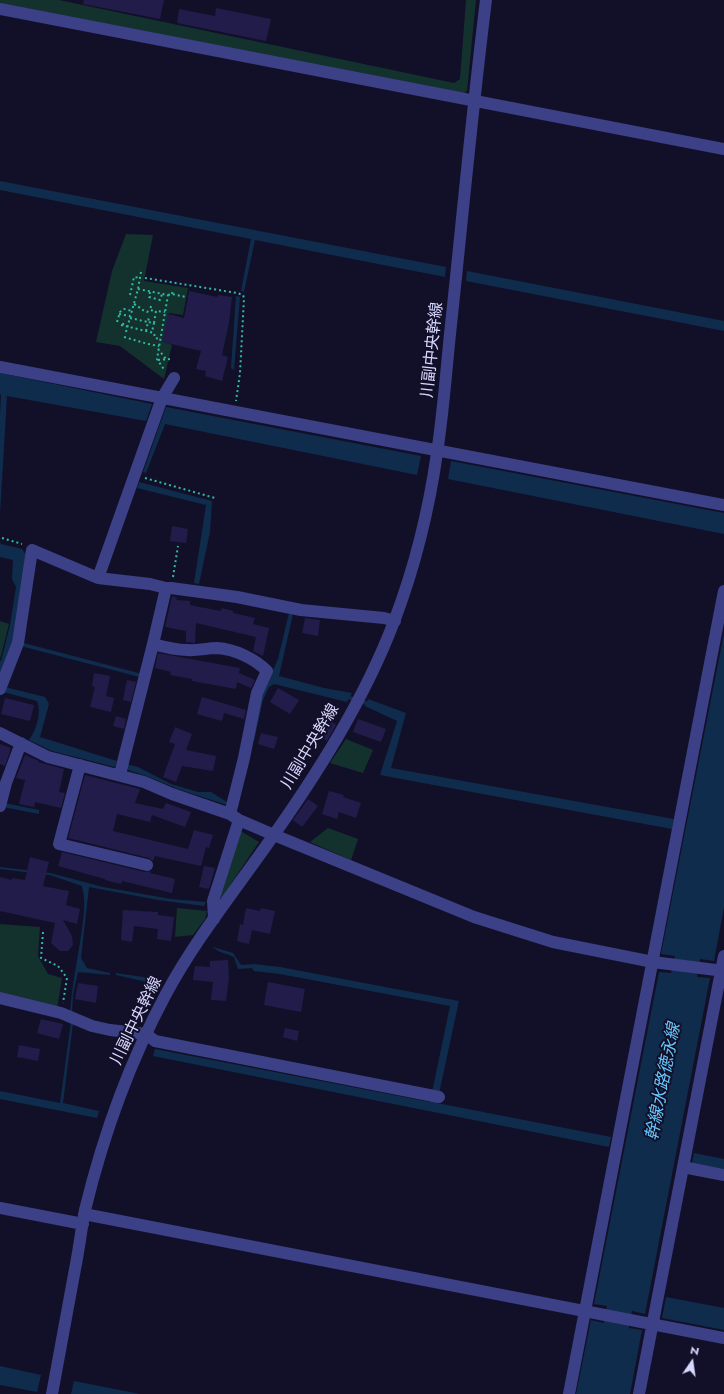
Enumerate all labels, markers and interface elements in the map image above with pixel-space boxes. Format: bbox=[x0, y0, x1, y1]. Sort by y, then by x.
street label: 川副中央幹線 bbox=[418, 301, 448, 399]
street label: 川副中央幹線 bbox=[278, 701, 344, 793]
street label: 川副中央幹線 bbox=[107, 974, 167, 1068]
water label: 幹線水路徳永線 bbox=[643, 1022, 685, 1142]
north arrow bbox=[672, 1342, 712, 1382]
text: N bbox=[689, 1342, 701, 1359]

